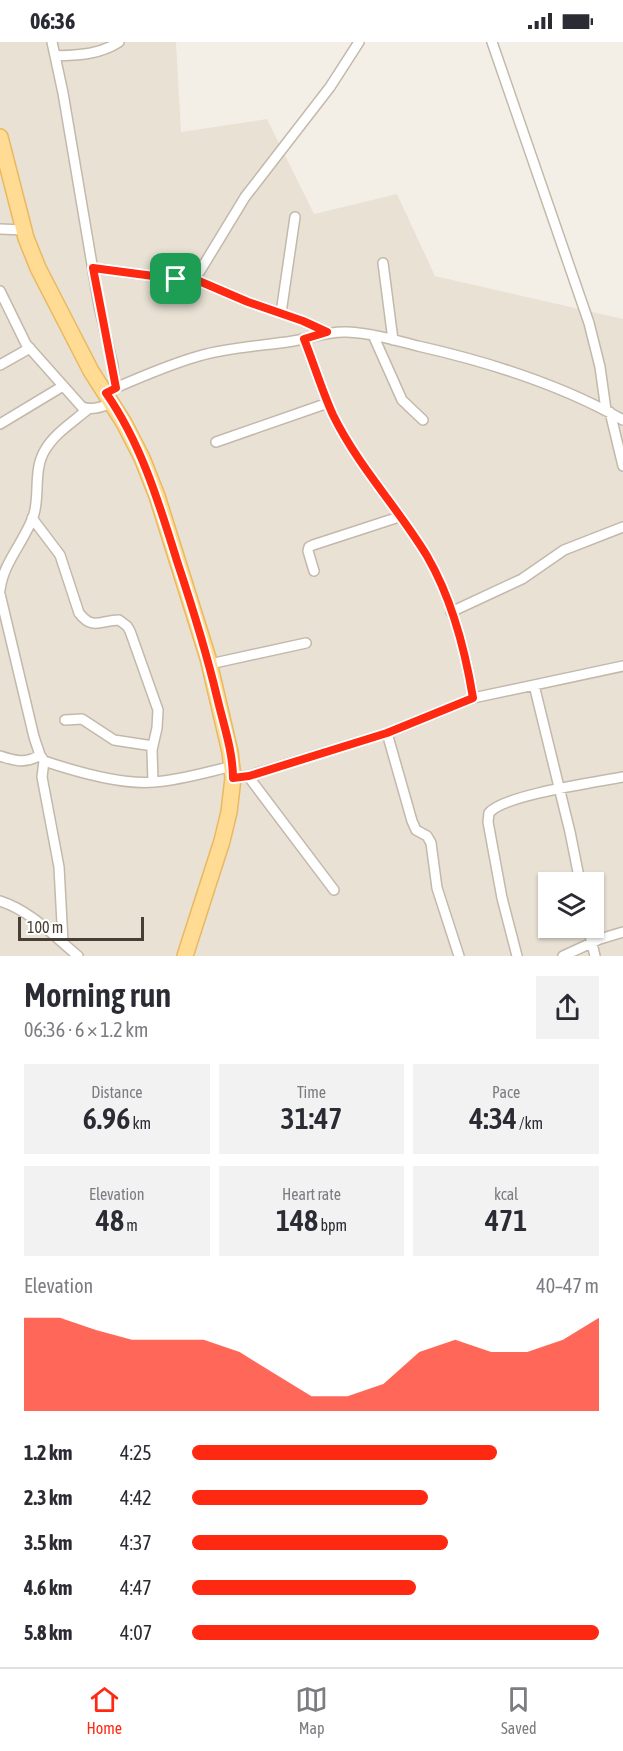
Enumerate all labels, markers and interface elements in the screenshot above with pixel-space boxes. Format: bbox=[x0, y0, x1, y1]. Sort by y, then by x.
text: 06:36 bbox=[30, 8, 75, 34]
pin bbox=[150, 253, 201, 304]
icon: arrive bbox=[159, 262, 192, 295]
map controls bbox=[538, 872, 604, 938]
button: layers bbox=[538, 872, 604, 938]
scale bar bbox=[18, 914, 144, 941]
text: 100 m bbox=[27, 918, 63, 936]
text: Morning run bbox=[24, 976, 171, 1014]
button: share bbox=[536, 976, 599, 1039]
text: 06:36 · 6 × 1.2 km bbox=[24, 1018, 149, 1041]
text: Distance bbox=[91, 1083, 142, 1101]
text: Time bbox=[297, 1083, 326, 1101]
text: Pace bbox=[492, 1083, 520, 1101]
text: 6.96 bbox=[83, 1101, 130, 1135]
text: 31:47 bbox=[281, 1101, 342, 1135]
text: 4:34 bbox=[469, 1101, 517, 1135]
text: km bbox=[130, 1114, 151, 1132]
text: /km bbox=[517, 1114, 543, 1132]
text: Elevation bbox=[89, 1185, 145, 1203]
text: Heart rate bbox=[282, 1185, 341, 1203]
text: kcal bbox=[494, 1185, 518, 1203]
text: 48 bbox=[96, 1203, 124, 1237]
text: 148 bbox=[276, 1203, 318, 1237]
text: 471 bbox=[485, 1203, 527, 1237]
text: m bbox=[124, 1216, 138, 1234]
text: bpm bbox=[318, 1216, 347, 1234]
text: Elevation bbox=[24, 1274, 93, 1297]
text: 40–47 m bbox=[536, 1274, 599, 1297]
text: 1.2 km bbox=[24, 1441, 72, 1464]
text: 4:25 bbox=[120, 1441, 152, 1464]
text: 2.3 km bbox=[24, 1486, 72, 1509]
text: 4:42 bbox=[120, 1486, 152, 1509]
text: 3.5 km bbox=[24, 1531, 72, 1554]
text: 4:37 bbox=[120, 1531, 152, 1554]
text: 4.6 km bbox=[24, 1576, 72, 1599]
text: 4:47 bbox=[120, 1576, 152, 1599]
text: 5.8 km bbox=[24, 1621, 72, 1644]
text: 4:07 bbox=[120, 1621, 152, 1644]
tab: Home bbox=[87, 1683, 122, 1737]
tab: Map bbox=[295, 1683, 328, 1737]
tab: Saved bbox=[501, 1683, 536, 1737]

